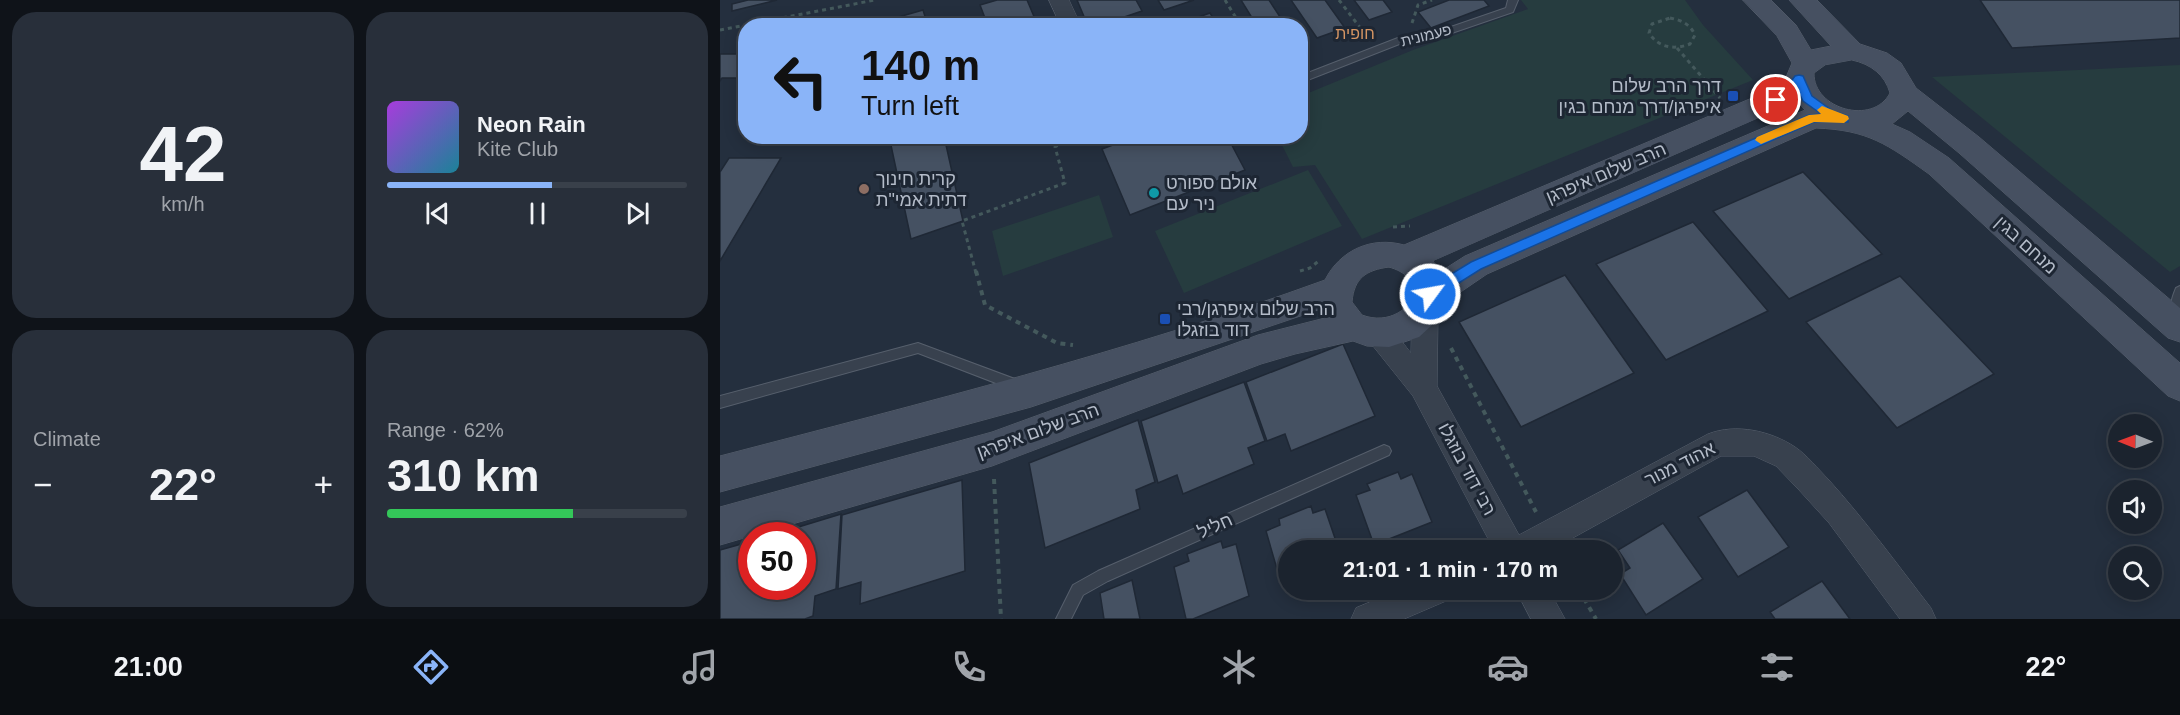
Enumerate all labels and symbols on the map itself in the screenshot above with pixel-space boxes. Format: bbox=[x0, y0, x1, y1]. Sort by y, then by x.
street label: פעמונית bbox=[1399, 20, 1453, 50]
district label: חופית bbox=[1335, 25, 1375, 42]
pin bbox=[1750, 74, 1801, 125]
place label: דרך הרב שלום איפרגן/דרך מנחם בגין bbox=[1559, 76, 1722, 117]
marker: דרך הרב שלום איפרגן/דרך מנחם בגין bbox=[1726, 89, 1740, 103]
street label: הרב שלום איפרגן bbox=[1543, 139, 1669, 207]
place label: קרית חינוך דתית אמי"ת bbox=[876, 169, 967, 210]
place label: אולם ספורט ניר עם bbox=[1166, 173, 1258, 214]
marker: קרית חינוך דתית אמי"ת bbox=[857, 182, 871, 196]
marker: אולם ספורט ניר עם bbox=[1147, 186, 1161, 200]
street label: מנחם בגין bbox=[1991, 212, 2061, 278]
position arrow bbox=[1398, 262, 1462, 326]
place label: הרב שלום איפרגן/רבי דוד בוזגלו bbox=[1177, 299, 1335, 340]
marker: הרב שלום איפרגן/רבי דוד בוזגלו bbox=[1158, 312, 1172, 326]
street label: הרב שלום איפרגן bbox=[974, 400, 1102, 462]
north arrow bbox=[2108, 414, 2162, 468]
street label: רבי דוד בוזגלו bbox=[1434, 419, 1500, 519]
street label: אהוד מנור bbox=[1642, 438, 1719, 490]
street label: חליל bbox=[1195, 510, 1235, 542]
speed limit sign: 50 bbox=[738, 522, 816, 600]

